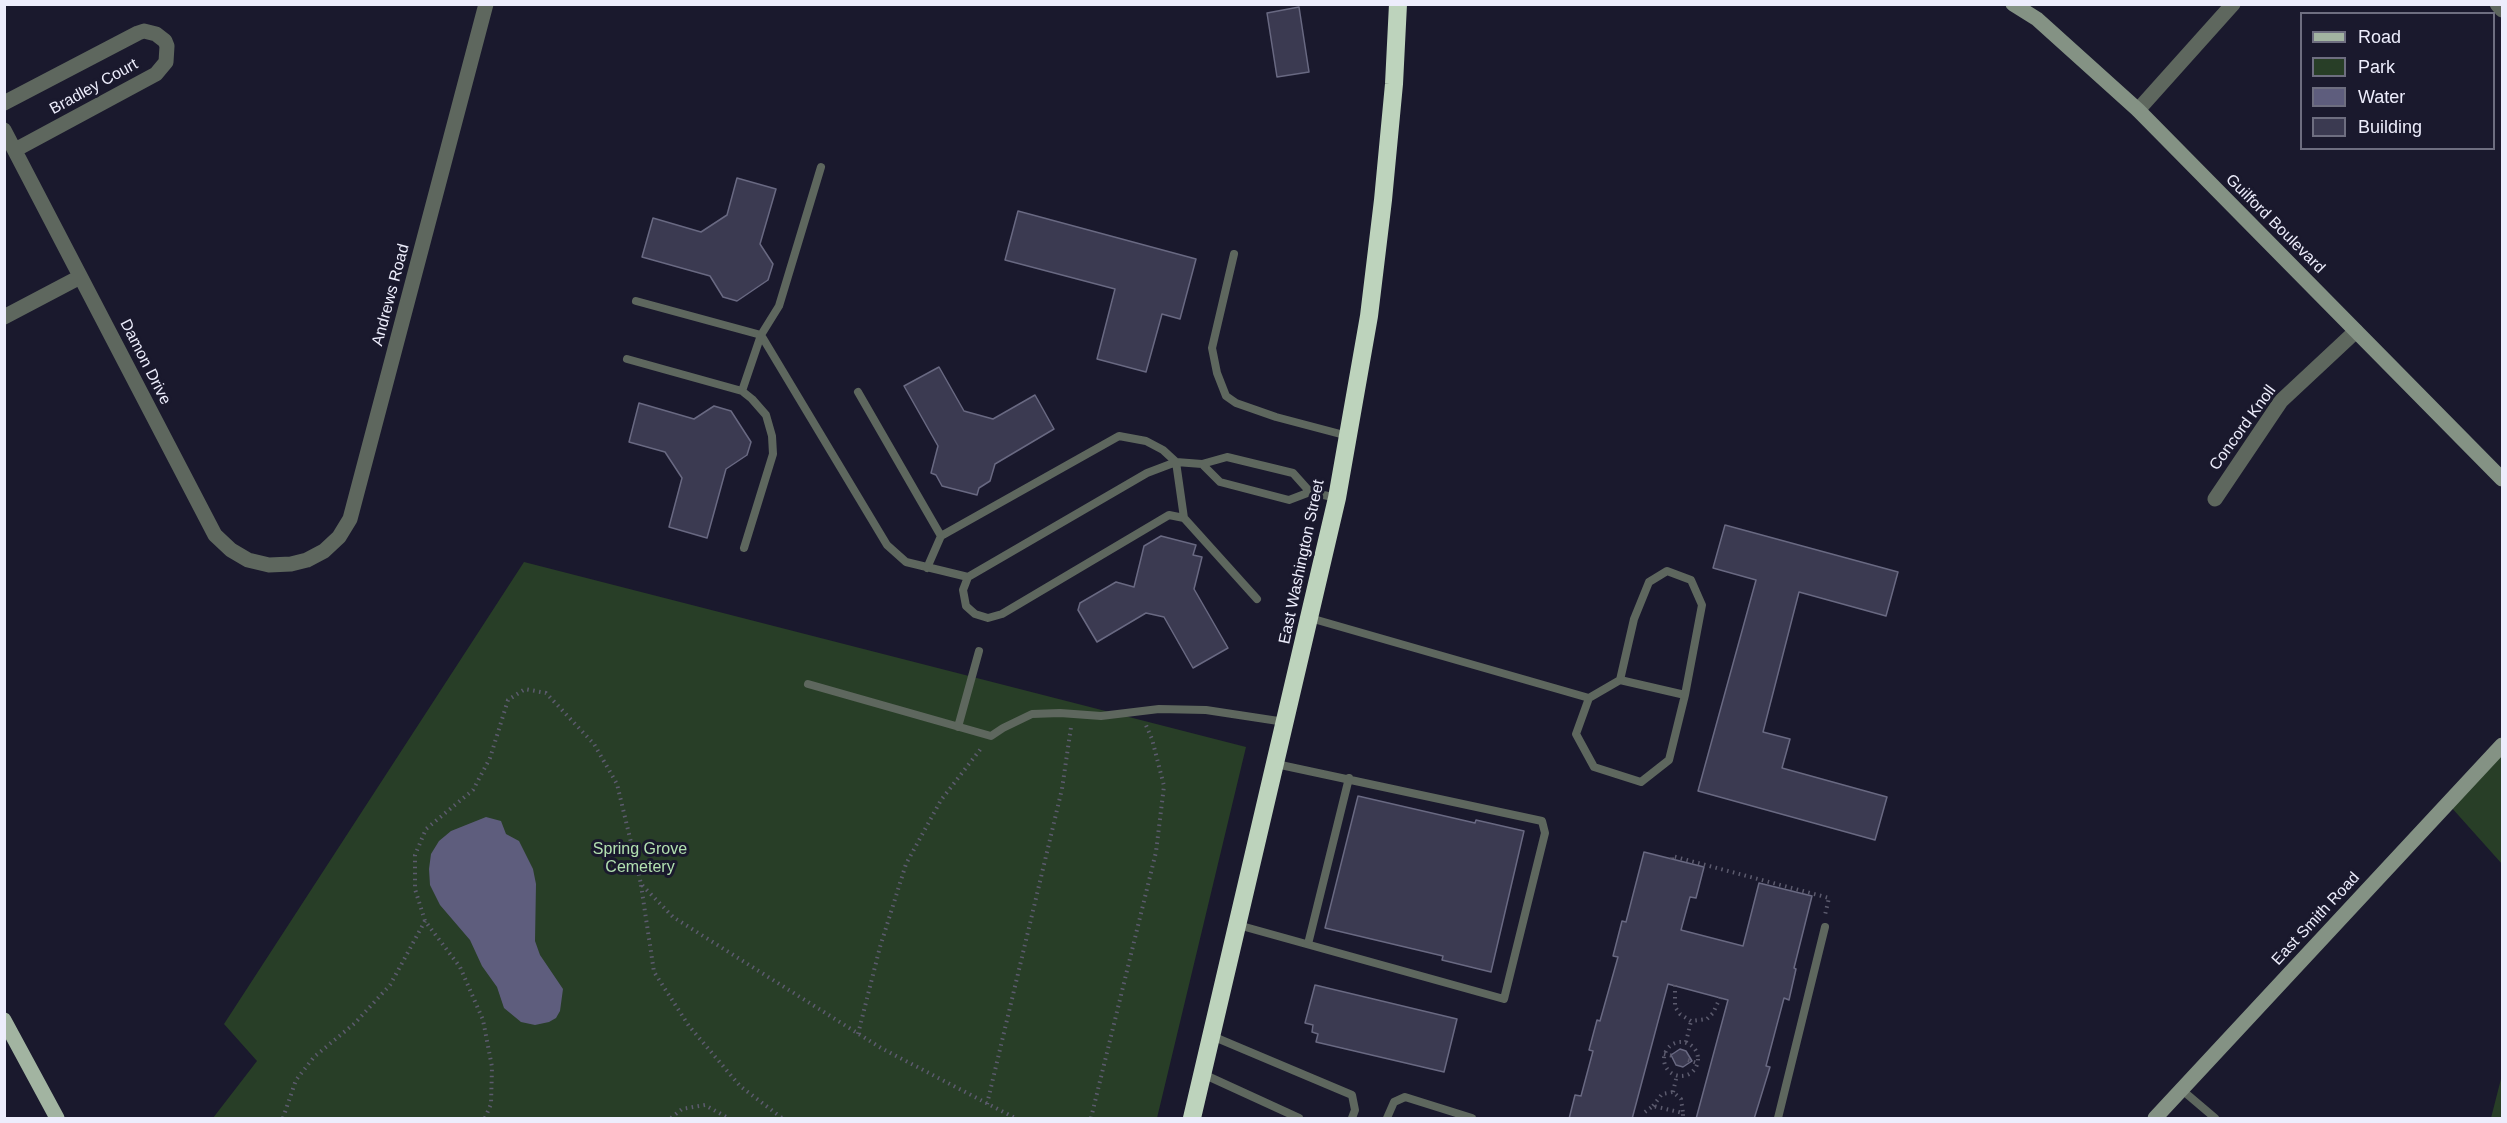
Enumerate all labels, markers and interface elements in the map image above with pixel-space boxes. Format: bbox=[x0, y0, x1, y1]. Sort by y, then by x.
legend bbox=[2300, 12, 2495, 150]
text: Road bbox=[2358, 27, 2401, 47]
street label: Bradley Court bbox=[47, 55, 141, 119]
text: Park bbox=[2358, 57, 2395, 77]
text: Water bbox=[2358, 87, 2405, 107]
text: Building bbox=[2358, 117, 2422, 137]
street label: Guilford Boulevard bbox=[2221, 170, 2329, 278]
street label: Andrews Road bbox=[368, 242, 414, 348]
street label: Damon Drive bbox=[115, 316, 175, 408]
street label: Concord Knoll bbox=[2206, 382, 2280, 474]
street label: East Washington Street bbox=[1275, 478, 1329, 646]
park label: Spring Grove Cemetery bbox=[593, 840, 687, 878]
street label: East Smith Road bbox=[2268, 869, 2364, 969]

